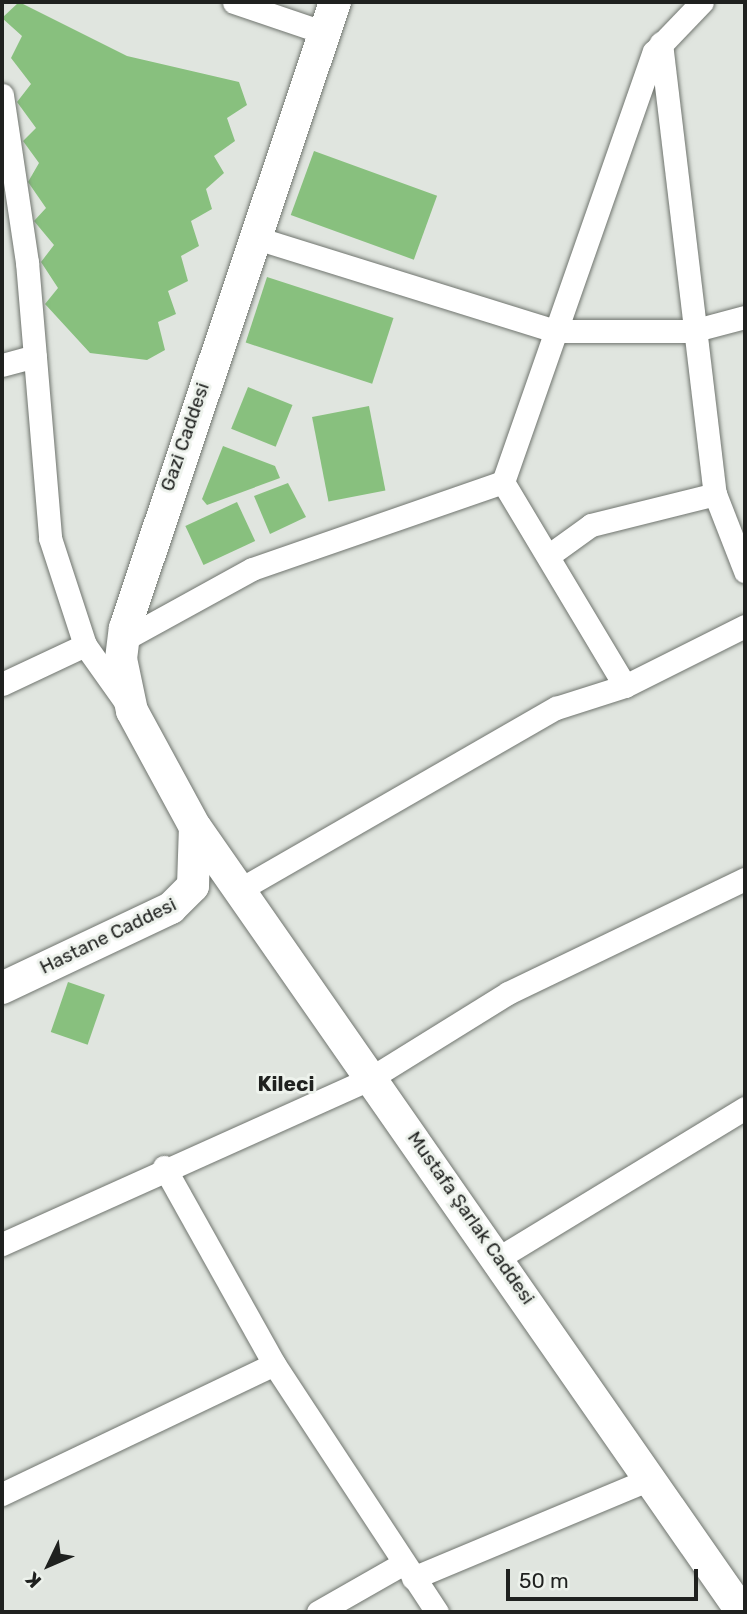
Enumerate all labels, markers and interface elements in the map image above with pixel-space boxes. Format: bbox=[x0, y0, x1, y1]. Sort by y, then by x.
street label: Gazi Caddesi bbox=[156, 380, 214, 494]
street label: Hastane Caddesi bbox=[36, 893, 180, 979]
district label: Kileci bbox=[258, 1071, 314, 1097]
street label: Mustafa Şarlak Caddesi bbox=[403, 1127, 539, 1309]
north arrow bbox=[14, 1530, 84, 1600]
scale bar bbox=[509, 1554, 702, 1598]
text: K bbox=[21, 1567, 46, 1592]
text: 50 m bbox=[519, 1568, 569, 1593]

